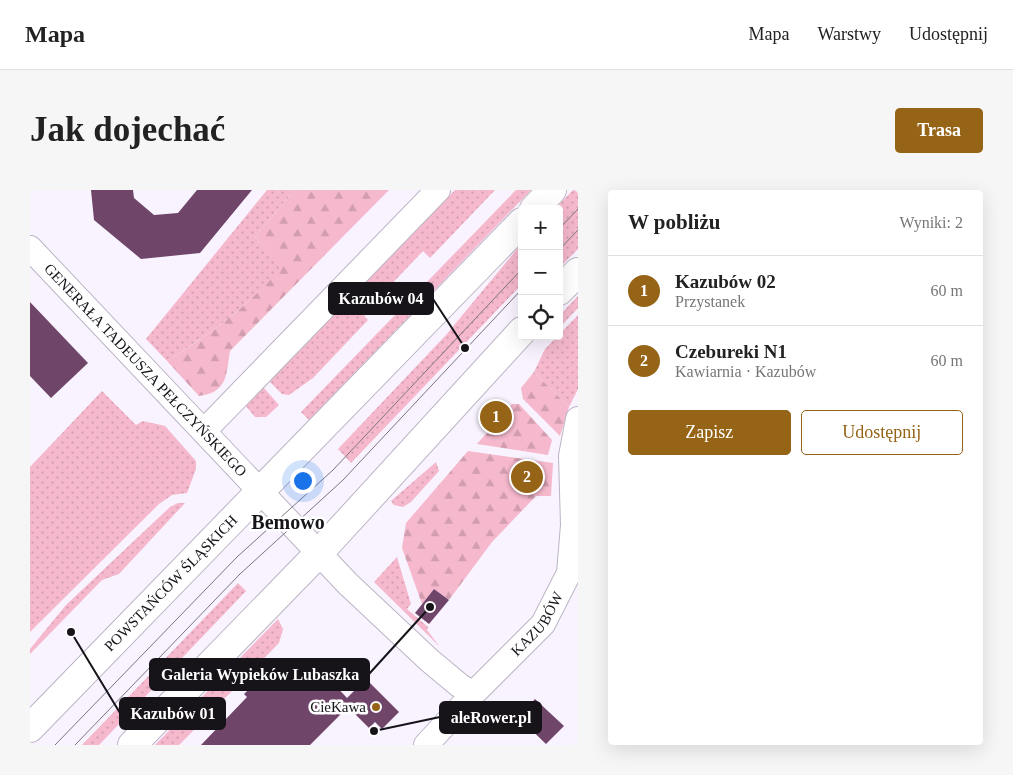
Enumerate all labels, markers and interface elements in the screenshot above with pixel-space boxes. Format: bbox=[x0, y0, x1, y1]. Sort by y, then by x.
text: Mapa bbox=[25, 21, 85, 47]
text: Mapa bbox=[748, 24, 789, 44]
text: Warstwy bbox=[817, 24, 881, 44]
text: Udostępnij bbox=[909, 24, 988, 44]
button: Trasa bbox=[895, 108, 983, 153]
text: Jak dojechać bbox=[30, 110, 225, 149]
map controls bbox=[518, 205, 563, 340]
button: + bbox=[518, 205, 563, 250]
text: W pobliżu bbox=[628, 210, 720, 234]
text: Wyniki: 2 bbox=[900, 214, 963, 231]
button: − bbox=[518, 250, 563, 295]
street label: GENERAŁA TADEUSZA PEŁCZYŃSKIEGO bbox=[41, 260, 250, 480]
text: Kazubów 02 bbox=[675, 271, 776, 292]
text: 1 bbox=[640, 282, 648, 299]
text: 60 m bbox=[931, 282, 963, 299]
callout: Kazubów 04 bbox=[329, 283, 433, 314]
text: Kazubów 04 bbox=[339, 290, 423, 307]
text: Przystanek bbox=[675, 293, 745, 310]
button: locate bbox=[518, 295, 563, 340]
text: Czebureki N1 bbox=[675, 341, 787, 362]
text: 2 bbox=[640, 352, 648, 369]
text: 60 m bbox=[931, 352, 963, 369]
text: Kawiarnia · Kazubów bbox=[675, 363, 816, 380]
pin: 1 bbox=[480, 398, 512, 436]
button: Zapisz bbox=[628, 410, 791, 455]
button: Udostępnij bbox=[801, 410, 963, 455]
pin: 2 bbox=[511, 458, 543, 496]
your location bbox=[290, 468, 316, 494]
district label: Bemowo bbox=[251, 511, 325, 533]
street label: POWSTAŃCÓW ŚLĄSKICH bbox=[101, 512, 241, 654]
street label: KAZUBÓW bbox=[508, 588, 566, 659]
callout: Galeria Wypieków Lubaszka bbox=[150, 659, 369, 690]
text: Galeria Wypieków Lubaszka bbox=[161, 666, 359, 684]
callout: Kazubów 01 bbox=[120, 698, 225, 729]
place label: CieKawa bbox=[310, 699, 366, 715]
marker: CieKawa bbox=[370, 701, 382, 713]
callout: aleRower.pl bbox=[440, 702, 541, 733]
text: Kazubów 01 bbox=[131, 705, 215, 722]
text: aleRower.pl bbox=[451, 709, 532, 727]

